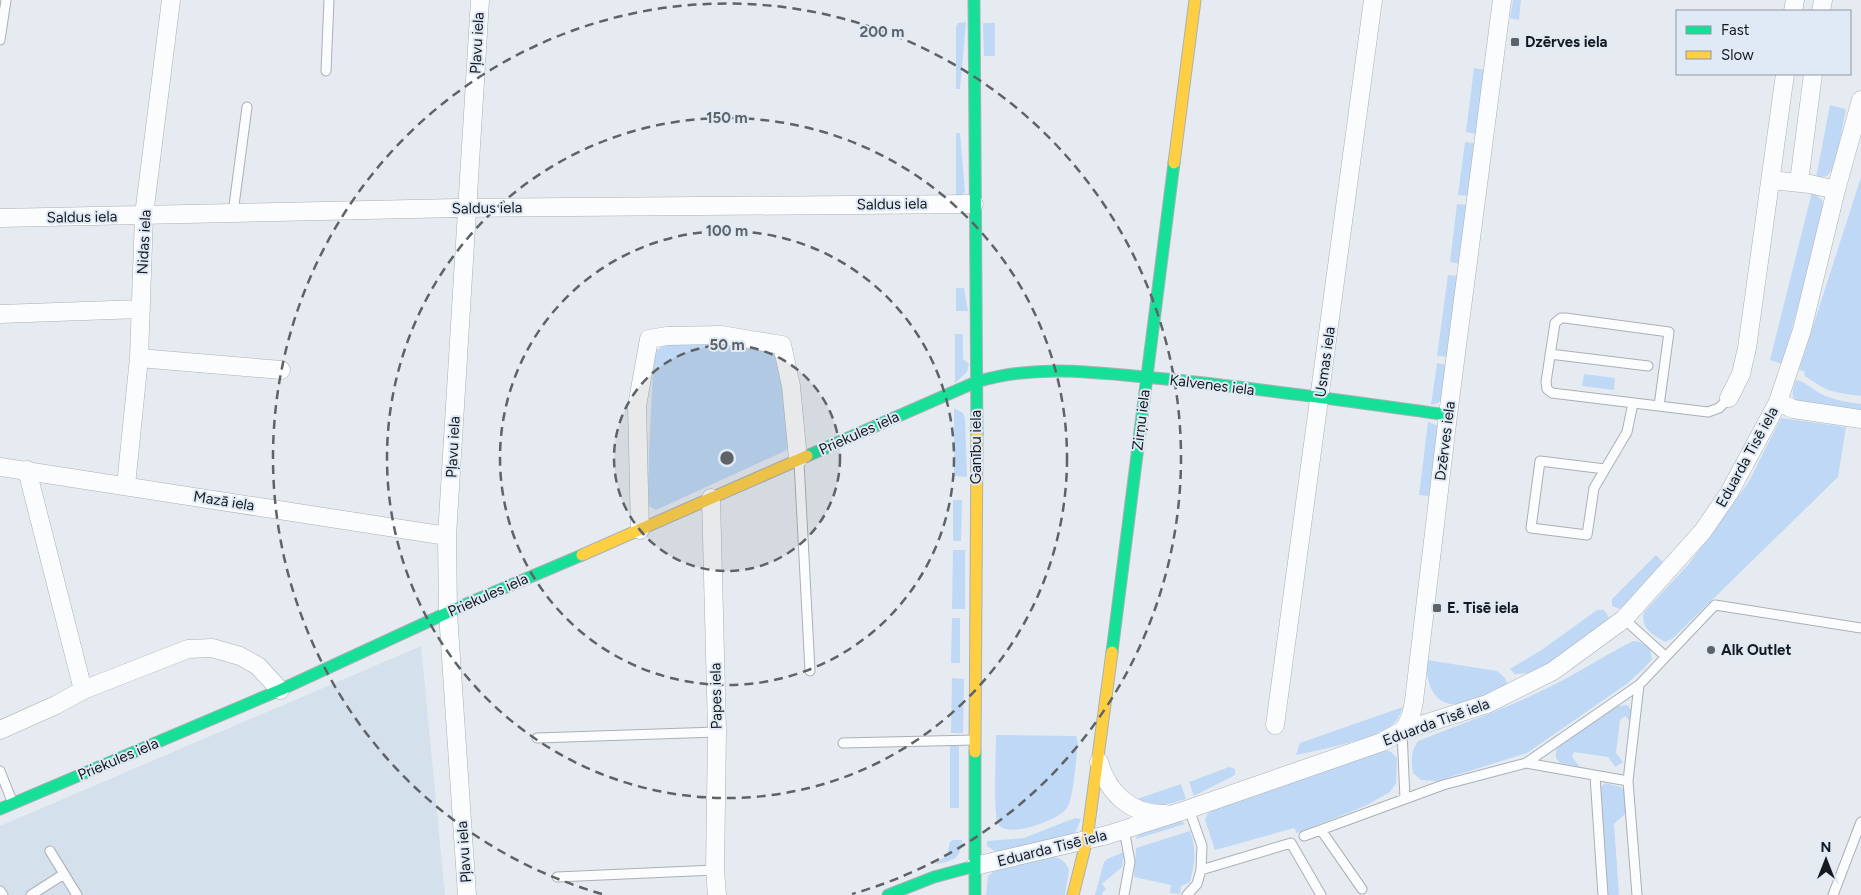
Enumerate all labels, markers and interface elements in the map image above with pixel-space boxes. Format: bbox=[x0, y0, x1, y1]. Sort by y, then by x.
legend bbox=[1676, 10, 1851, 75]
street label: Pļavu iela bbox=[466, 12, 488, 74]
text: Fast bbox=[1721, 21, 1750, 39]
text: 200 m bbox=[860, 23, 904, 41]
place label: Dzērves iela bbox=[1525, 33, 1608, 51]
marker: Dzērves iela bbox=[1509, 36, 1521, 48]
text: Slow bbox=[1721, 46, 1754, 64]
text: 150 m bbox=[706, 109, 748, 127]
street label: Saldus iela bbox=[857, 194, 927, 214]
street label: Saldus iela bbox=[452, 198, 522, 218]
street label: Saldus iela bbox=[47, 207, 117, 227]
street label: Nidas iela bbox=[133, 209, 155, 275]
text: 100 m bbox=[706, 222, 748, 240]
street label: Usmas iela bbox=[1311, 325, 1339, 399]
text: 50 m bbox=[709, 336, 745, 354]
street label: Kalvenes iela bbox=[1168, 371, 1256, 399]
street label: Zirņu iela bbox=[1128, 389, 1154, 451]
street label: Dzērves iela bbox=[1431, 400, 1459, 482]
street label: Eduarda Tisē iela bbox=[1712, 404, 1782, 510]
street label: Priekules iela bbox=[816, 407, 902, 459]
street label: Ganību iela bbox=[967, 410, 985, 484]
street label: Pļavu iela bbox=[442, 416, 464, 478]
centre of rings bbox=[718, 449, 736, 467]
street label: Mazā iela bbox=[192, 487, 256, 515]
street label: Priekules iela bbox=[445, 569, 531, 621]
place label: E. Tisē iela bbox=[1447, 599, 1519, 617]
marker: E. Tisē iela bbox=[1431, 602, 1443, 614]
place label: Alk Outlet bbox=[1721, 641, 1791, 659]
marker: Alk Outlet bbox=[1705, 644, 1717, 656]
street label: Papes iela bbox=[706, 663, 726, 729]
street label: Eduarda Tisē iela bbox=[1380, 694, 1492, 750]
street label: Priekules iela bbox=[75, 734, 161, 784]
street label: Pļavu iela bbox=[453, 820, 475, 884]
street label: Eduarda Tisē iela bbox=[995, 826, 1109, 870]
north arrow bbox=[1801, 835, 1851, 885]
text: N bbox=[1821, 839, 1831, 856]

